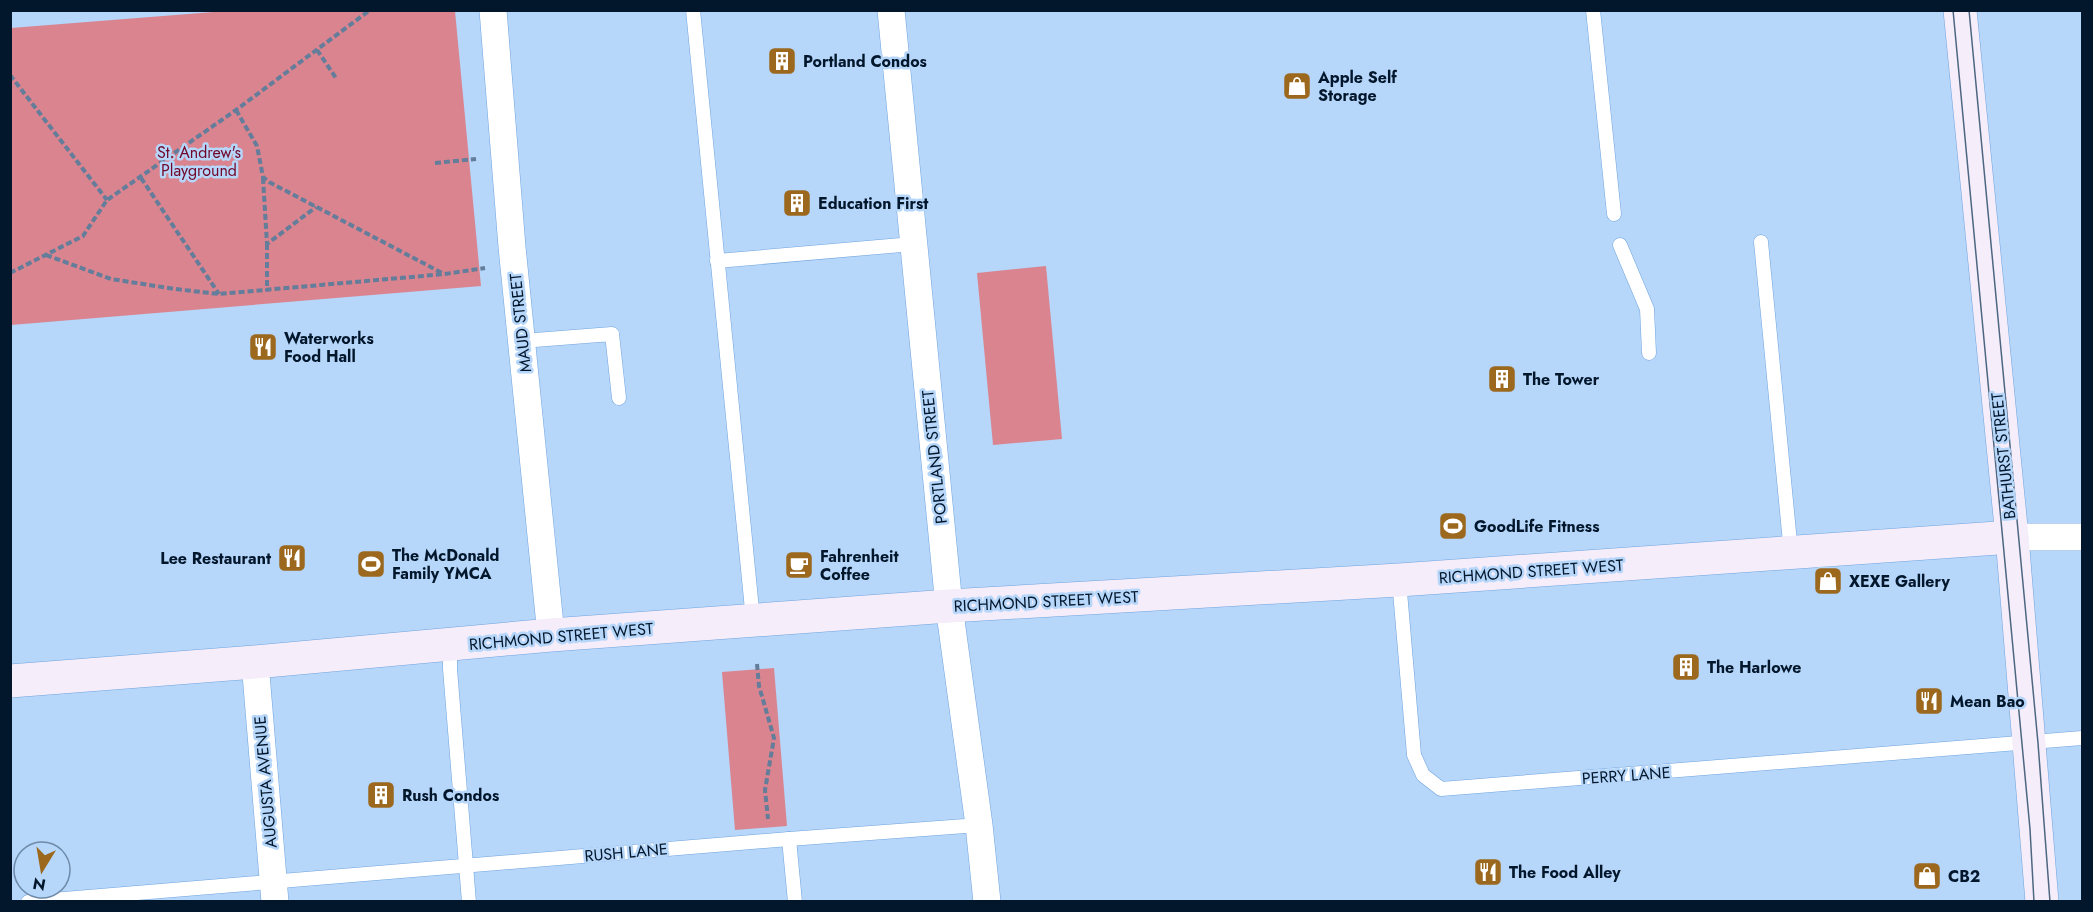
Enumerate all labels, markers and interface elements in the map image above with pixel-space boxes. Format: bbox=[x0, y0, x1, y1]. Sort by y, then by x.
building icon: Portland Condos bbox=[766, 45, 798, 77]
place label: Portland Condos bbox=[803, 50, 927, 73]
place label: Apple Self Storage bbox=[1317, 66, 1398, 107]
shop icon: Apple Self Storage bbox=[1281, 70, 1313, 102]
park label: St. Andrew's Playground bbox=[157, 141, 241, 182]
building icon: Education First bbox=[781, 187, 813, 219]
place label: Education First bbox=[818, 192, 929, 215]
street label: MAUD STREET bbox=[504, 272, 537, 374]
place label: Waterworks Food Hall bbox=[284, 327, 374, 368]
restaurant icon: Waterworks Food Hall bbox=[247, 331, 279, 363]
building icon: The Tower bbox=[1486, 363, 1518, 395]
place label: The Tower bbox=[1523, 368, 1600, 391]
street label: PORTLAND STREET bbox=[916, 388, 953, 525]
street label: BATHURST STREET bbox=[1985, 391, 2022, 520]
sports icon: GoodLife Fitness bbox=[1437, 510, 1469, 542]
place label: GoodLife Fitness bbox=[1474, 515, 1599, 538]
restaurant icon: Lee Restaurant bbox=[276, 542, 308, 574]
place label: The McDonald Family YMCA bbox=[392, 544, 499, 585]
place label: Fahrenheit Coffee bbox=[820, 545, 899, 586]
place label: Lee Restaurant bbox=[160, 547, 272, 570]
sports icon: The McDonald Family YMCA bbox=[355, 548, 387, 580]
cafe icon: Fahrenheit Coffee bbox=[783, 549, 815, 581]
street label: RICHMOND STREET WEST bbox=[1438, 554, 1625, 589]
shop icon: XEXE Gallery bbox=[1812, 565, 1844, 597]
place label: XEXE Gallery bbox=[1849, 570, 1951, 593]
street label: RICHMOND STREET WEST bbox=[953, 585, 1139, 618]
street label: RICHMOND STREET WEST bbox=[468, 617, 655, 656]
building icon: The Harlowe bbox=[1670, 651, 1702, 683]
place label: The Harlowe bbox=[1707, 656, 1801, 679]
restaurant icon: Mean Bao bbox=[1913, 685, 1945, 717]
place label: Mean Bao bbox=[1950, 690, 2025, 713]
street label: AUGUSTA AVENUE bbox=[248, 715, 283, 849]
street label: PERRY LANE bbox=[1581, 761, 1671, 790]
building icon: Rush Condos bbox=[365, 779, 397, 811]
place label: Rush Condos bbox=[402, 784, 499, 807]
street label: RUSH LANE bbox=[583, 837, 669, 868]
north arrow bbox=[12, 840, 72, 900]
restaurant icon: The Food Alley bbox=[1472, 856, 1504, 888]
shop icon: CB2 bbox=[1911, 860, 1943, 892]
place label: The Food Alley bbox=[1509, 861, 1621, 884]
place label: CB2 bbox=[1948, 865, 1980, 888]
text: N bbox=[31, 872, 48, 897]

